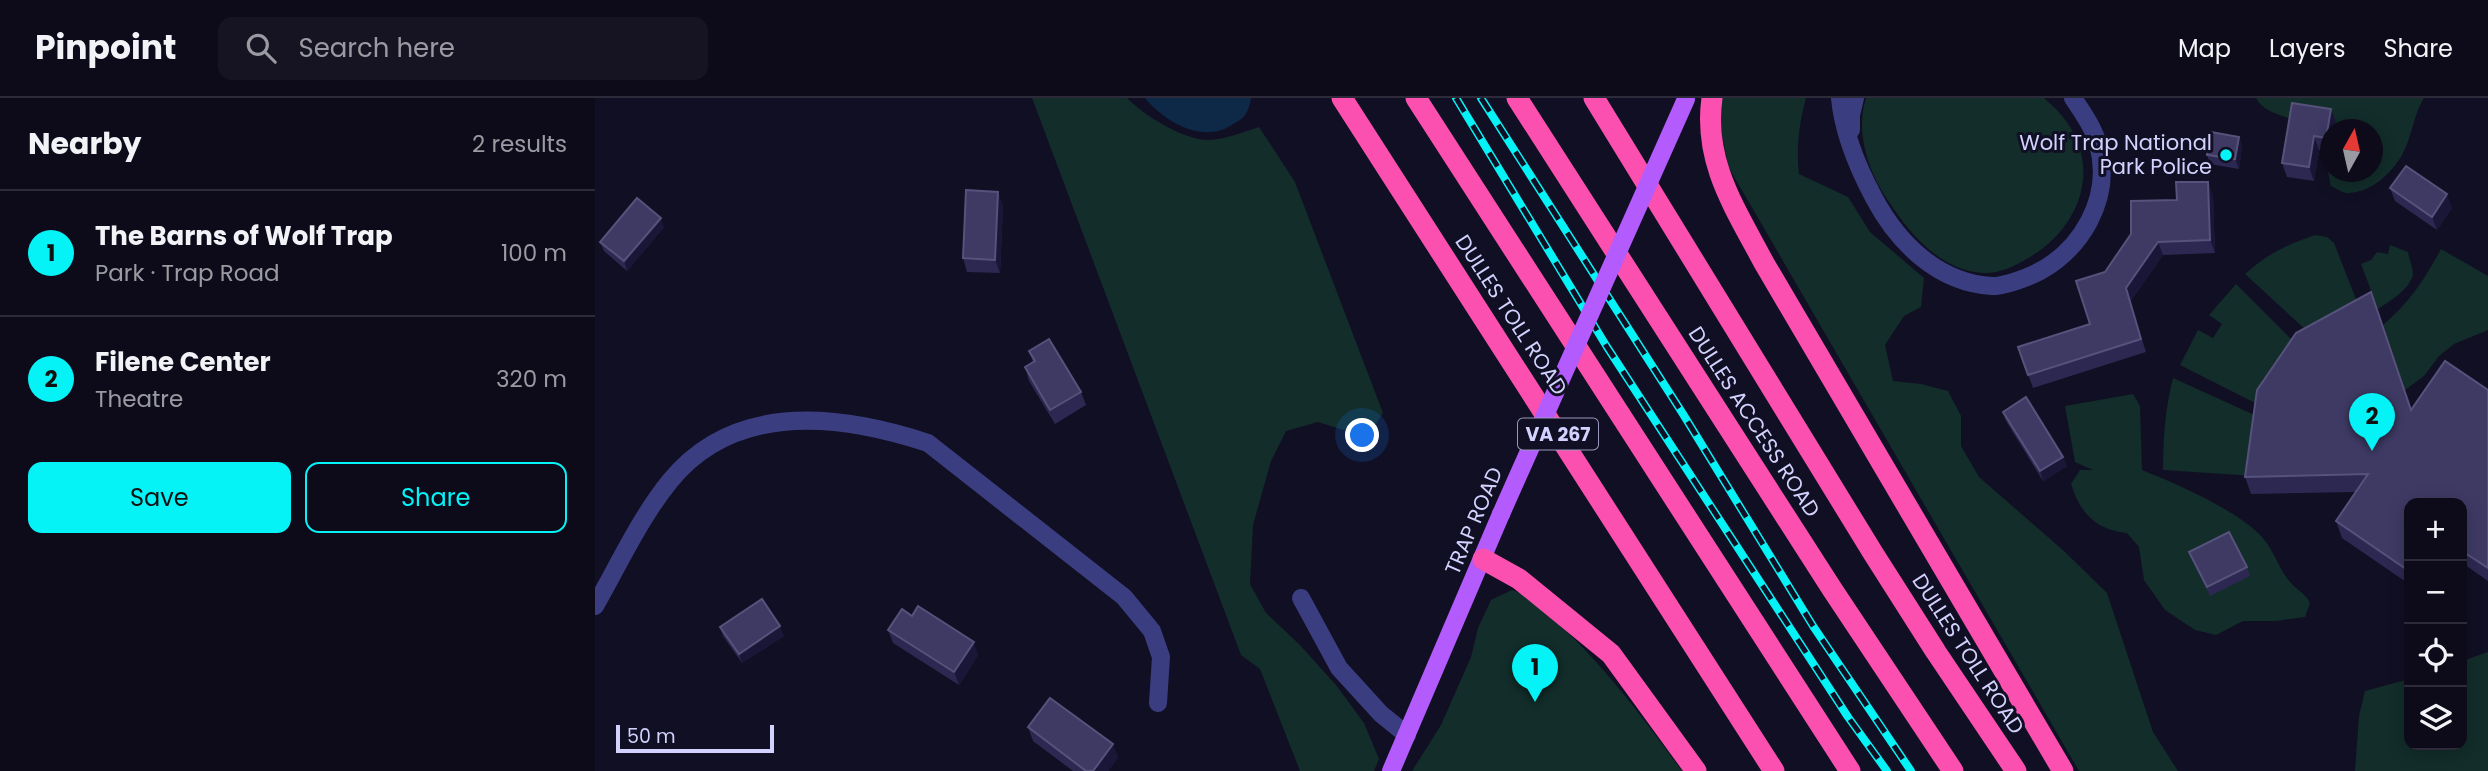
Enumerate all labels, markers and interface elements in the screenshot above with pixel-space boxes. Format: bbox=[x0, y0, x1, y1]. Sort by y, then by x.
search box bbox=[218, 17, 708, 80]
text: Pinpoint bbox=[35, 24, 176, 71]
icon: search bbox=[242, 29, 280, 67]
text: Search here bbox=[298, 30, 455, 66]
text: Map bbox=[2178, 32, 2231, 65]
text: Layers bbox=[2269, 32, 2345, 65]
text: Share bbox=[2383, 32, 2453, 65]
north arrow bbox=[2320, 119, 2383, 182]
text: Nearby bbox=[28, 122, 142, 165]
text: 2 results bbox=[472, 128, 567, 160]
place label: Wolf Trap National Park Police bbox=[2019, 128, 2212, 181]
marker: Wolf Trap National Park Police bbox=[2218, 147, 2234, 163]
text: The Barns of Wolf Trap bbox=[95, 218, 393, 254]
street label: DULLES TOLL ROAD bbox=[1449, 229, 1574, 401]
text: 1 bbox=[47, 237, 55, 269]
text: 100 m bbox=[501, 237, 567, 269]
text: Park · Trap Road bbox=[95, 257, 280, 289]
street label: DULLES ACCESS ROAD bbox=[1682, 321, 1827, 523]
text: Filene Center bbox=[95, 344, 271, 380]
text: 2 bbox=[44, 363, 58, 395]
text: 320 m bbox=[496, 363, 567, 395]
text: Theatre bbox=[95, 383, 183, 415]
pin: 2 bbox=[2349, 393, 2395, 451]
your location bbox=[1345, 418, 1379, 452]
road number: VA 267 bbox=[1518, 418, 1598, 450]
button: Save bbox=[28, 462, 291, 533]
button: Share bbox=[305, 462, 567, 533]
street label: TRAP ROAD bbox=[1438, 463, 1509, 579]
map controls bbox=[2404, 498, 2467, 750]
button: + bbox=[2404, 498, 2467, 561]
button: − bbox=[2404, 561, 2467, 624]
street label: DULLES TOLL ROAD bbox=[1906, 568, 2031, 740]
button: locate bbox=[2404, 624, 2467, 687]
pin: 1 bbox=[1512, 644, 1558, 702]
button: layers bbox=[2404, 687, 2467, 750]
scale bar bbox=[616, 722, 773, 754]
text: 50 m bbox=[627, 723, 676, 750]

